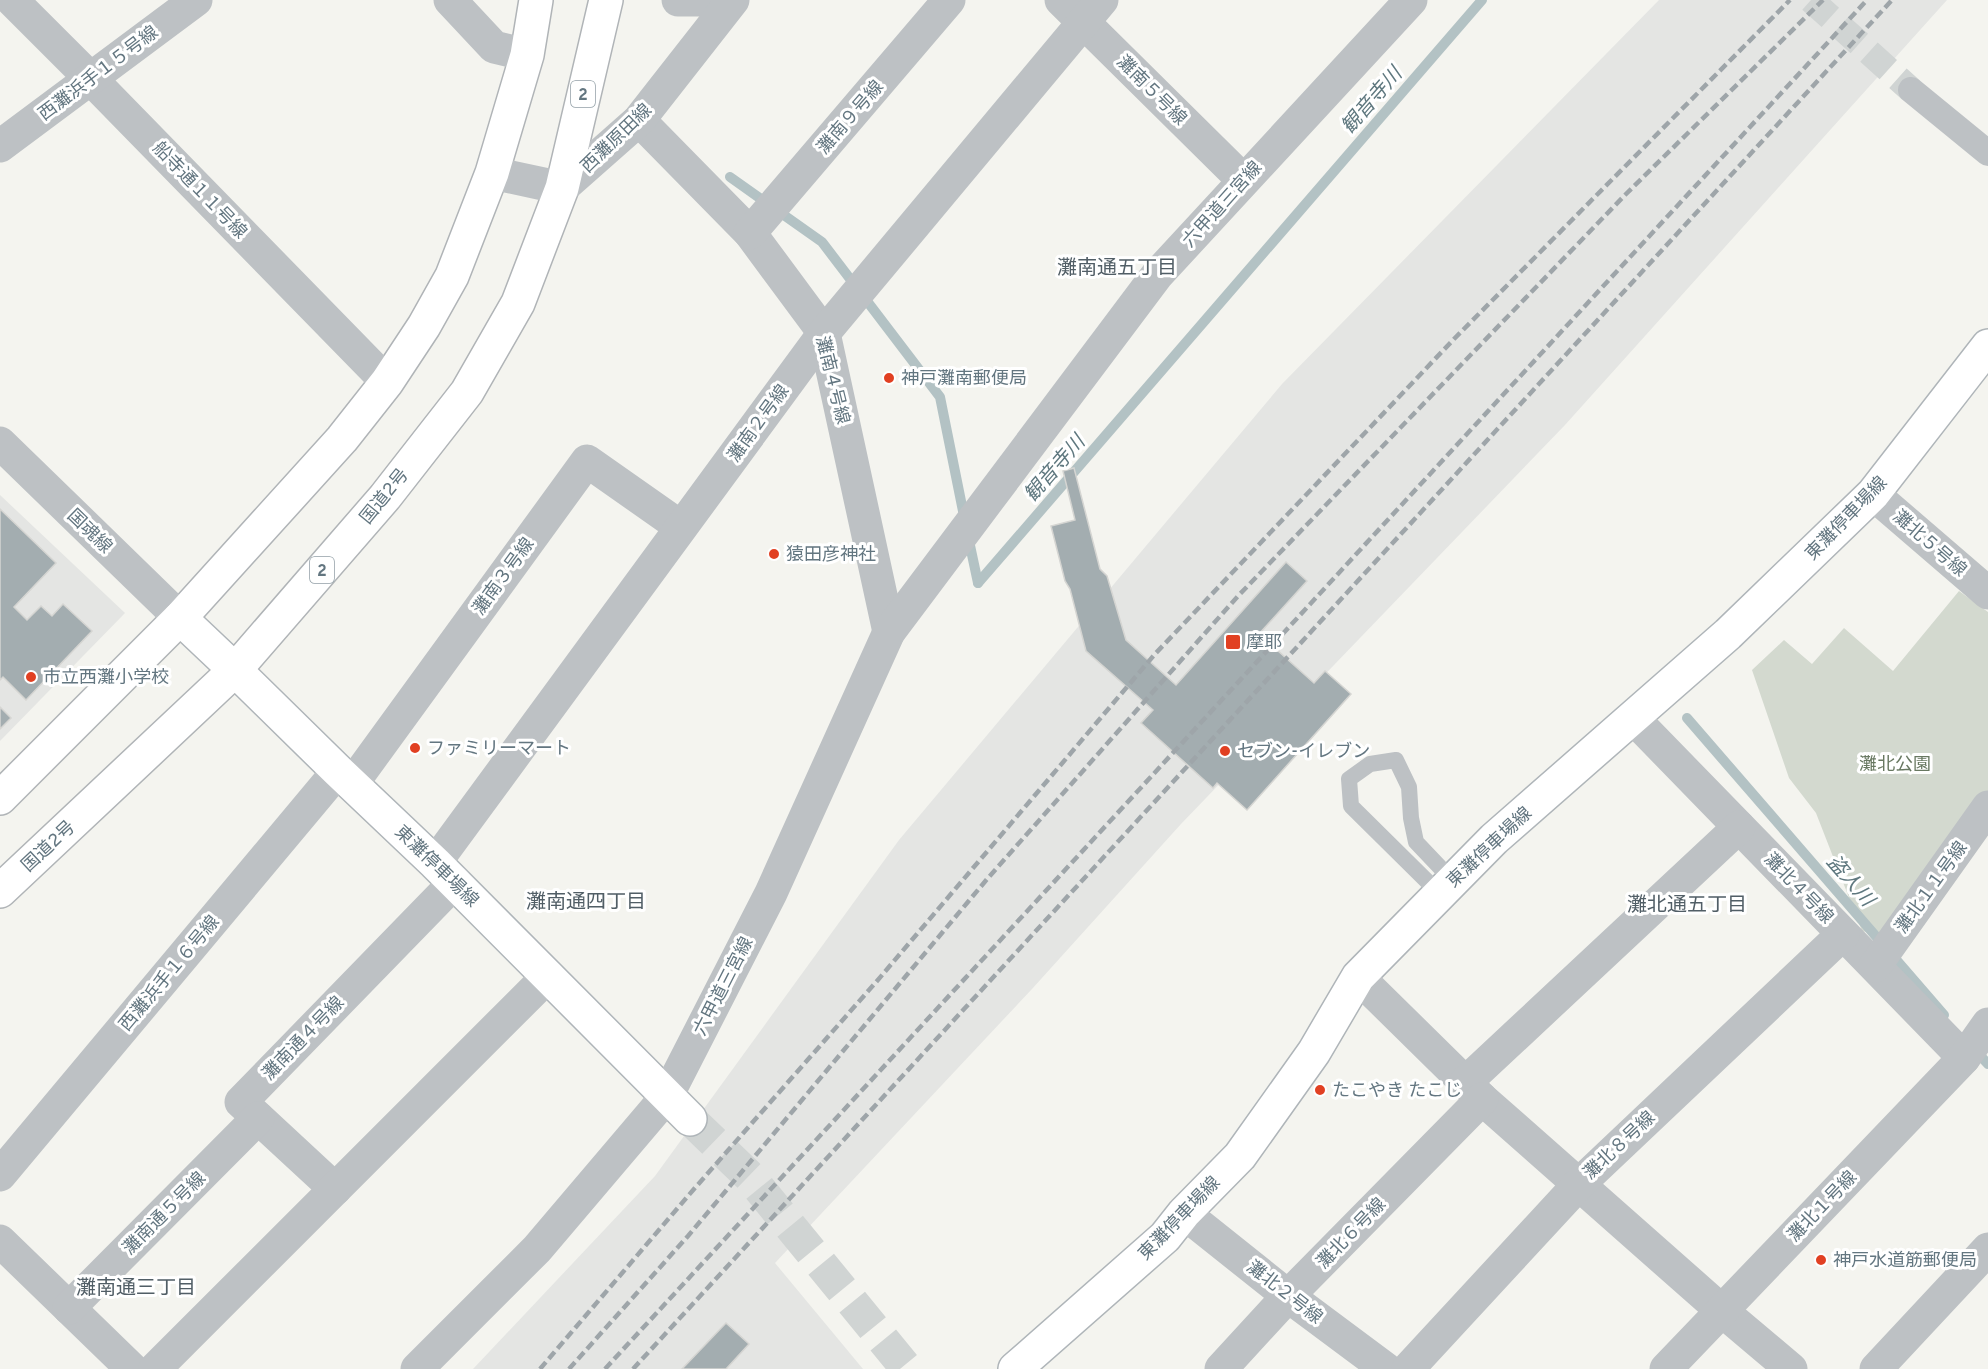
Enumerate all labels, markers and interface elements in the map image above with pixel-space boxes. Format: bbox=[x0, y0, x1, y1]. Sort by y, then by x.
street label: 西灘浜手１５号線 bbox=[34, 22, 163, 127]
street label: 灘南５号線 bbox=[1111, 51, 1191, 131]
water label: 観音寺川 bbox=[1336, 61, 1410, 140]
street label: 灘南９号線 bbox=[813, 76, 889, 159]
road number: 2 bbox=[571, 81, 595, 107]
street label: 西灘原田線 bbox=[577, 100, 657, 179]
street label: 船寺通１１号線 bbox=[147, 138, 251, 244]
street label: 六甲道三宮線 bbox=[1178, 157, 1268, 253]
district label: 灘南通五丁目 bbox=[1057, 256, 1177, 282]
street label: 灘南４号線 bbox=[809, 334, 854, 427]
place label: 神戸灘南郵便局 bbox=[901, 368, 1027, 391]
marker: 神戸灘南郵便局 bbox=[882, 371, 896, 385]
street label: 灘南２号線 bbox=[723, 381, 795, 467]
water label: 観音寺川 bbox=[1019, 429, 1093, 508]
street label: 国道2号 bbox=[356, 464, 415, 529]
street label: 東灘停車場線 bbox=[1801, 472, 1893, 566]
street label: 国魂線 bbox=[62, 505, 116, 559]
street label: 灘北５号線 bbox=[1888, 506, 1971, 582]
street label: 灘南３号線 bbox=[468, 534, 540, 620]
place label: 猿田彦神社 bbox=[786, 544, 876, 567]
marker: 猿田彦神社 bbox=[767, 547, 781, 561]
road number: 2 bbox=[310, 557, 334, 583]
place label: 摩耶 bbox=[1246, 632, 1282, 655]
marker: 摩耶 bbox=[1224, 633, 1242, 651]
place label: 市立西灘小学校 bbox=[43, 667, 169, 690]
marker: 市立西灘小学校 bbox=[24, 670, 38, 684]
place label: ファミリーマート bbox=[427, 738, 571, 761]
marker: ファミリーマート bbox=[408, 741, 422, 755]
place label: セブン-イレブン bbox=[1237, 741, 1370, 764]
marker: セブン-イレブン bbox=[1218, 744, 1232, 758]
park label: 灘北公園 bbox=[1859, 754, 1931, 777]
street label: 東灘停車場線 bbox=[1443, 803, 1537, 893]
street label: 国道2号 bbox=[17, 817, 81, 878]
street label: 東灘停車場線 bbox=[389, 821, 483, 913]
street label: 灘北１１号線 bbox=[1891, 837, 1973, 938]
street label: 灘北４号線 bbox=[1758, 849, 1837, 929]
water label: 盗人川 bbox=[1820, 850, 1880, 914]
district label: 灘南通四丁目 bbox=[526, 890, 646, 916]
district label: 灘北通五丁目 bbox=[1627, 893, 1747, 919]
street label: 西灘浜手１６号線 bbox=[115, 911, 225, 1037]
street label: 六甲道三宮線 bbox=[690, 933, 759, 1040]
street label: 灘南通４号線 bbox=[258, 992, 350, 1086]
place label: たこやき たこじ bbox=[1332, 1080, 1462, 1103]
marker: たこやき たこじ bbox=[1313, 1083, 1327, 1097]
street label: 灘北８号線 bbox=[1579, 1107, 1661, 1185]
street label: 灘北１号線 bbox=[1784, 1167, 1863, 1247]
street label: 灘南通５号線 bbox=[119, 1168, 211, 1260]
street label: 東灘停車場線 bbox=[1134, 1172, 1226, 1266]
street label: 灘北６号線 bbox=[1313, 1194, 1392, 1274]
place label: 神戸水道筋郵便局 bbox=[1833, 1250, 1977, 1273]
marker: 神戸水道筋郵便局 bbox=[1814, 1253, 1828, 1267]
street label: 灘北２号線 bbox=[1242, 1256, 1327, 1330]
district label: 灘南通三丁目 bbox=[76, 1276, 196, 1302]

